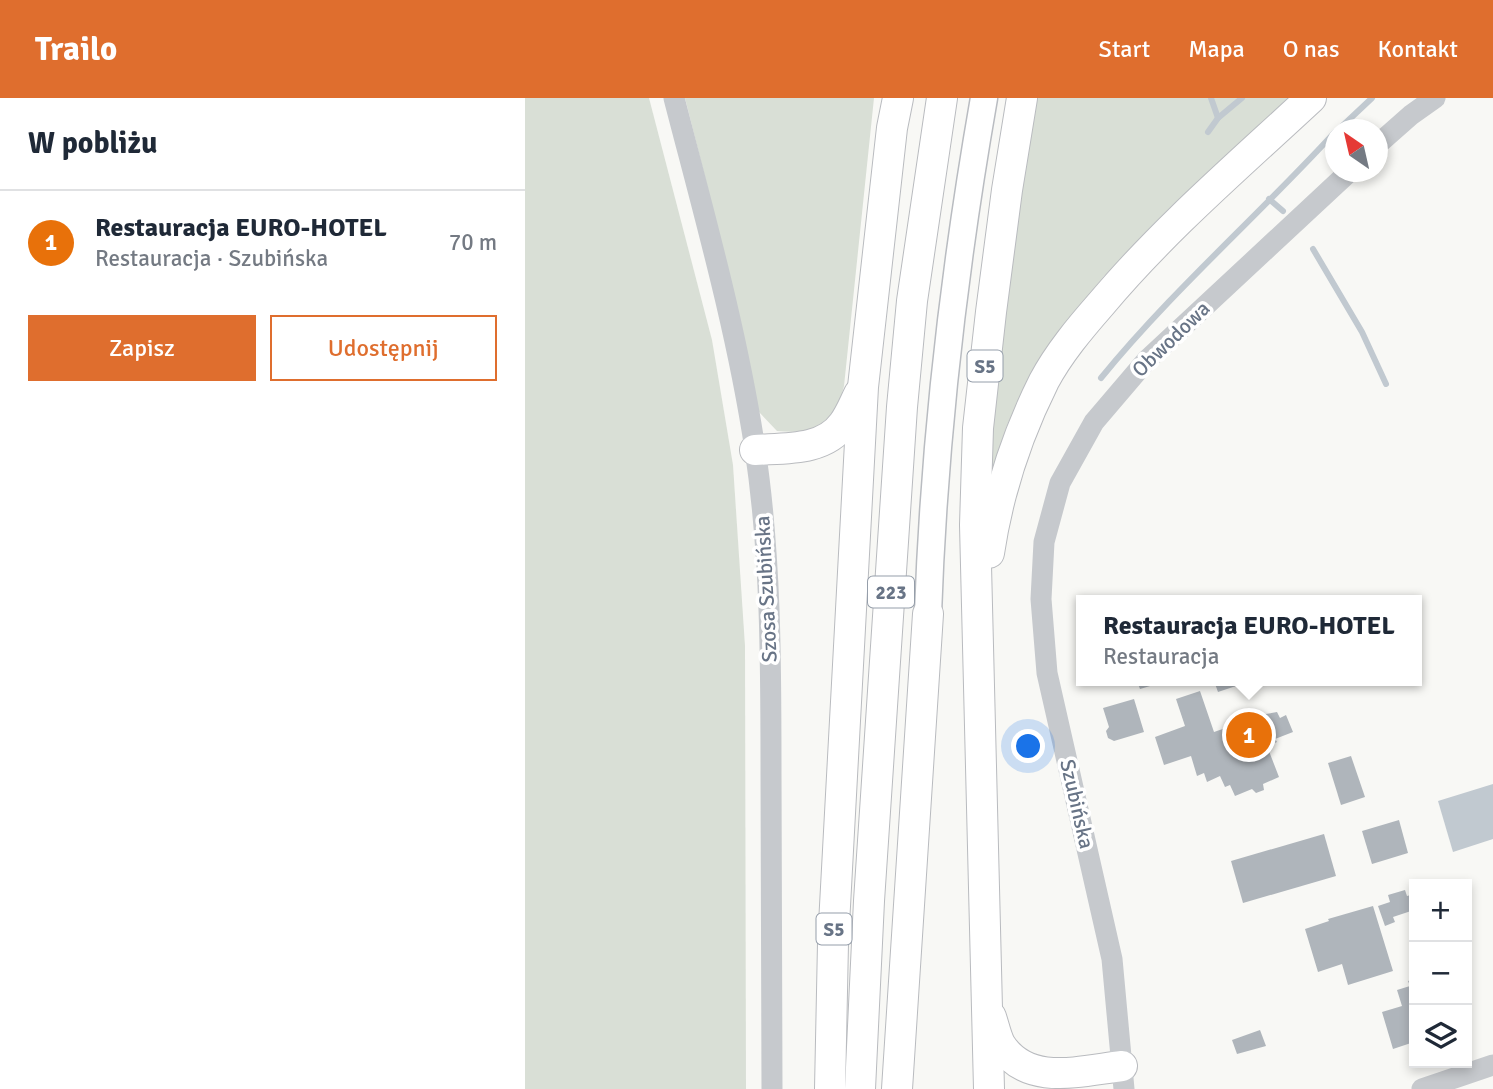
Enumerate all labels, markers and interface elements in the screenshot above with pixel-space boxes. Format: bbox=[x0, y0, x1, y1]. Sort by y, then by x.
text: Trailo bbox=[35, 29, 117, 70]
text: Start bbox=[1099, 34, 1150, 64]
text: Mapa bbox=[1188, 34, 1245, 64]
text: O nas bbox=[1283, 34, 1340, 64]
text: Kontakt bbox=[1378, 34, 1458, 64]
north arrow bbox=[1325, 119, 1388, 182]
text: W pobliżu bbox=[28, 125, 157, 162]
text: Restauracja EURO-HOTEL bbox=[95, 212, 387, 244]
text: 1 bbox=[45, 228, 57, 257]
text: 70 m bbox=[449, 228, 497, 257]
text: Restauracja · Szubińska bbox=[95, 244, 328, 273]
street label: Obwodowa bbox=[1127, 296, 1215, 382]
button: Zapisz bbox=[28, 315, 256, 381]
button: Udostępnij bbox=[270, 315, 497, 381]
road number: S5 bbox=[967, 350, 1002, 382]
street label: Szosa Szubińska bbox=[749, 515, 783, 663]
road number: 223 bbox=[868, 576, 914, 607]
popup bbox=[1076, 595, 1422, 686]
text: Restauracja EURO-HOTEL bbox=[1103, 610, 1395, 642]
text: Restauracja bbox=[1103, 642, 1219, 671]
pin: 1 bbox=[1226, 709, 1272, 761]
your location bbox=[1011, 729, 1045, 763]
street label: Szubińska bbox=[1054, 757, 1100, 851]
map controls bbox=[1409, 879, 1472, 1068]
button: + bbox=[1409, 879, 1472, 942]
road number: S5 bbox=[817, 914, 851, 944]
button: − bbox=[1409, 942, 1472, 1005]
button: layers bbox=[1409, 1005, 1472, 1068]

